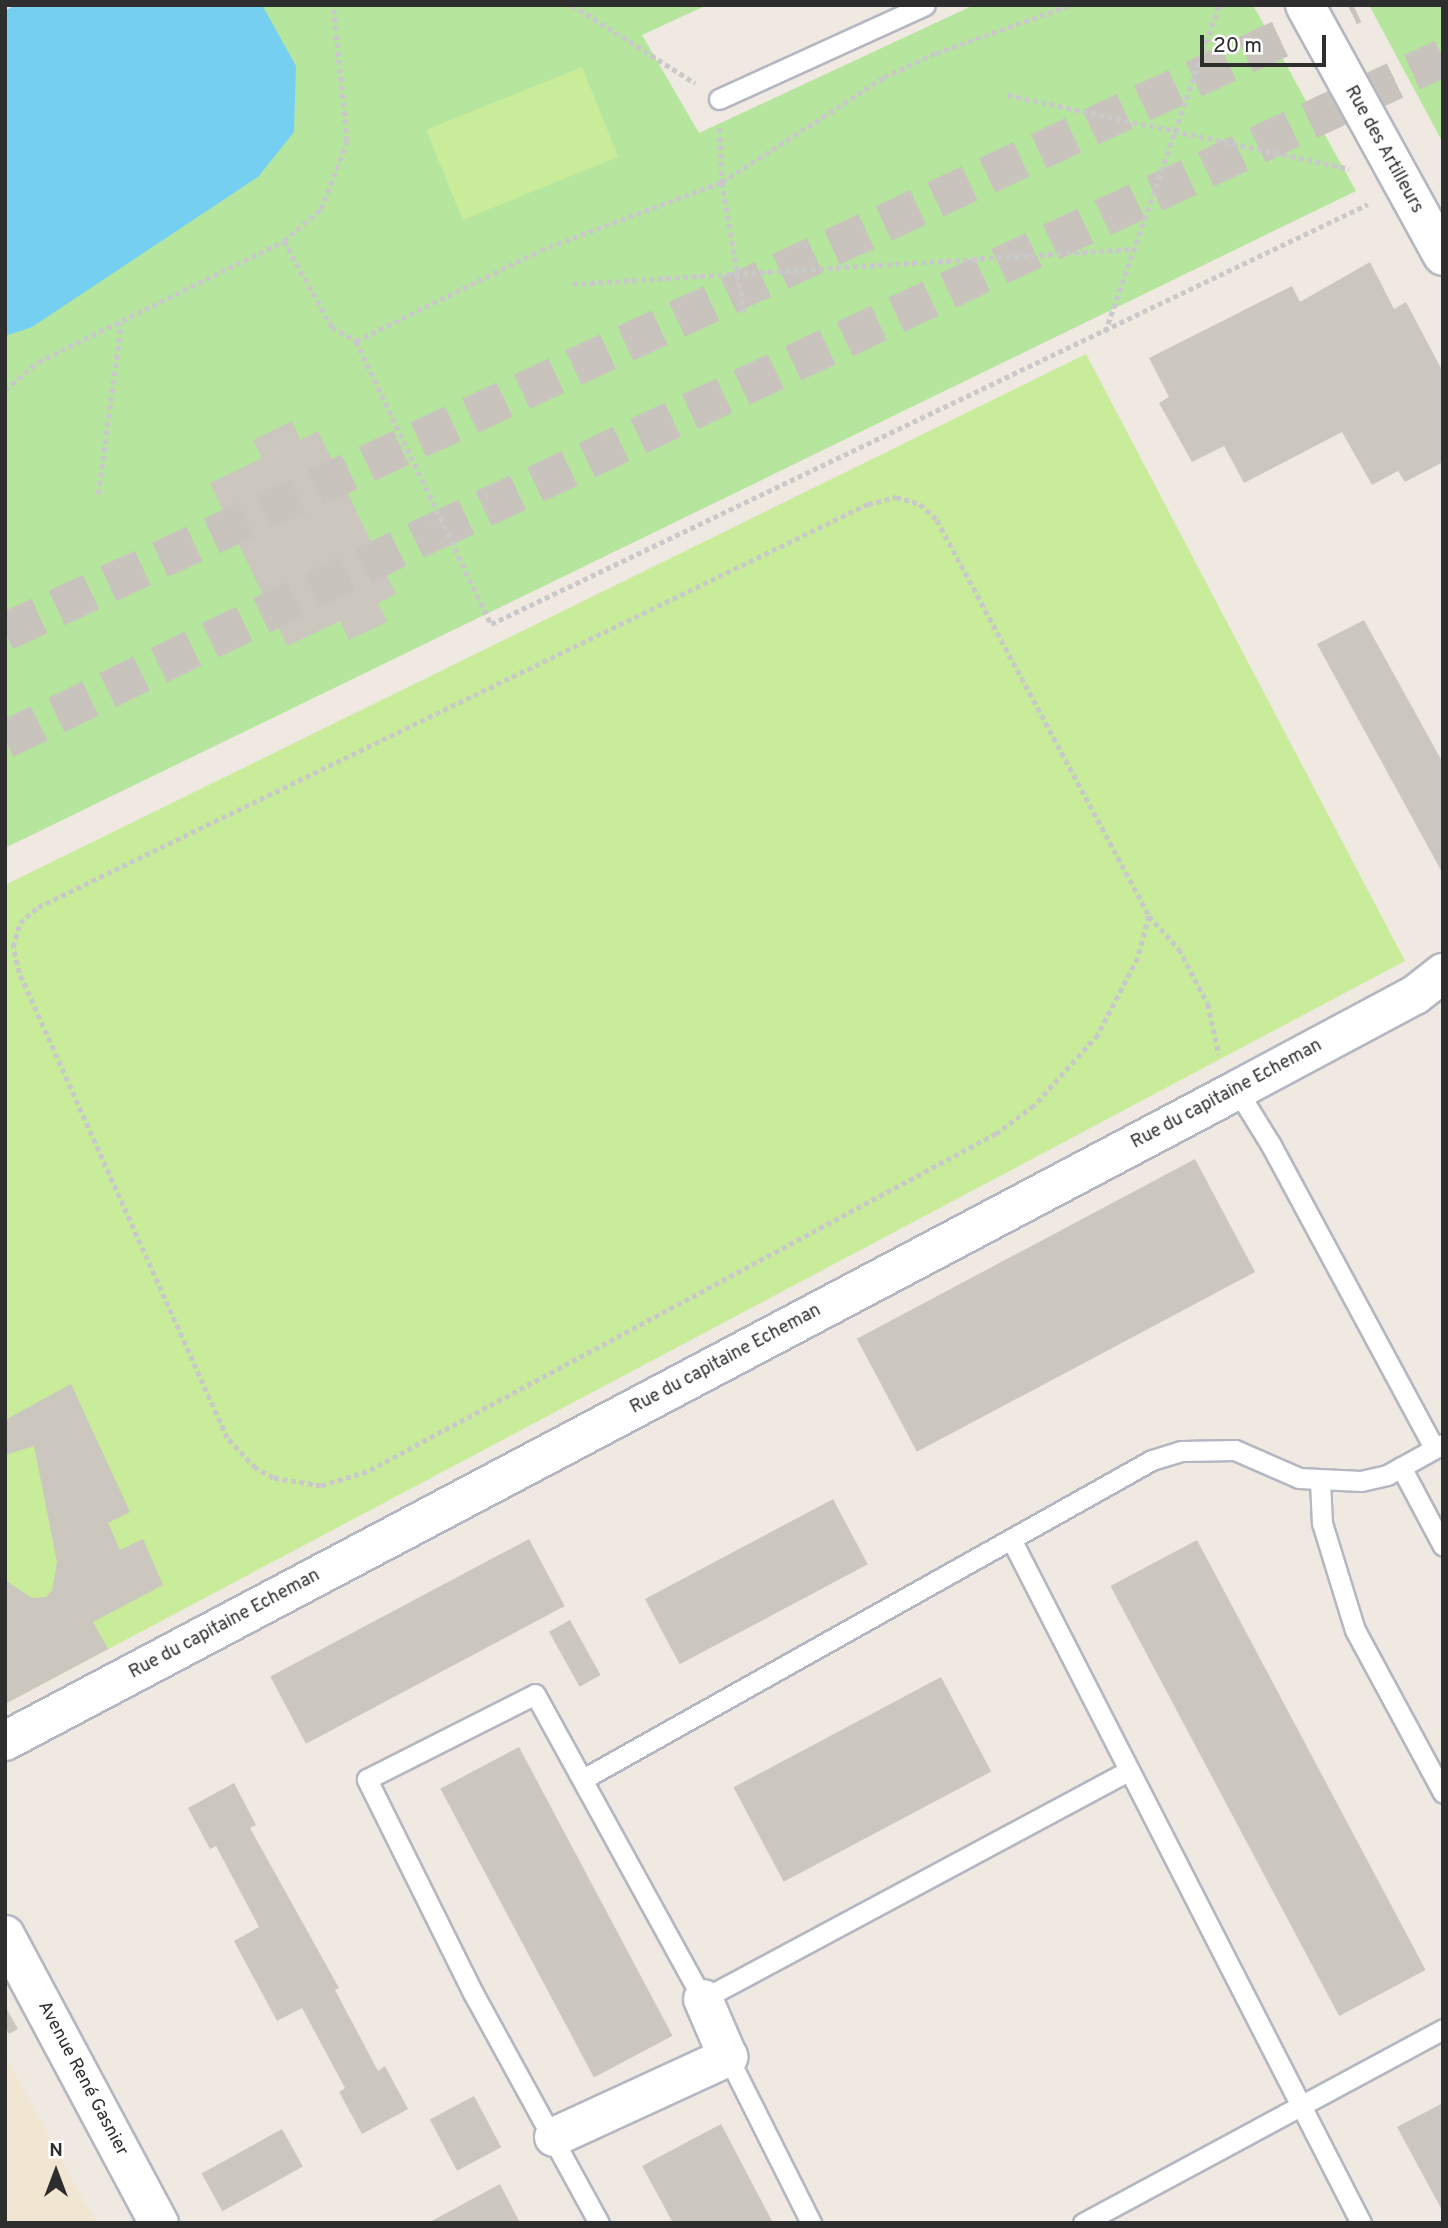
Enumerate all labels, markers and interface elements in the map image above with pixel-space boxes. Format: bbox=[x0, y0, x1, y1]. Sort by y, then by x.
scale bar bbox=[1203, 21, 1329, 65]
text: 20 m bbox=[1213, 33, 1262, 60]
street label: Rue des Artilleurs bbox=[1339, 82, 1427, 218]
street label: Rue du capitaine Echeman bbox=[1128, 1035, 1326, 1155]
street label: Rue du capitaine Echeman bbox=[627, 1300, 825, 1420]
street label: Rue du capitaine Echeman bbox=[126, 1565, 324, 1685]
street label: Avenue René Gasnier bbox=[32, 1998, 132, 2160]
north arrow bbox=[21, 2137, 91, 2207]
text: N bbox=[49, 2139, 63, 2163]

